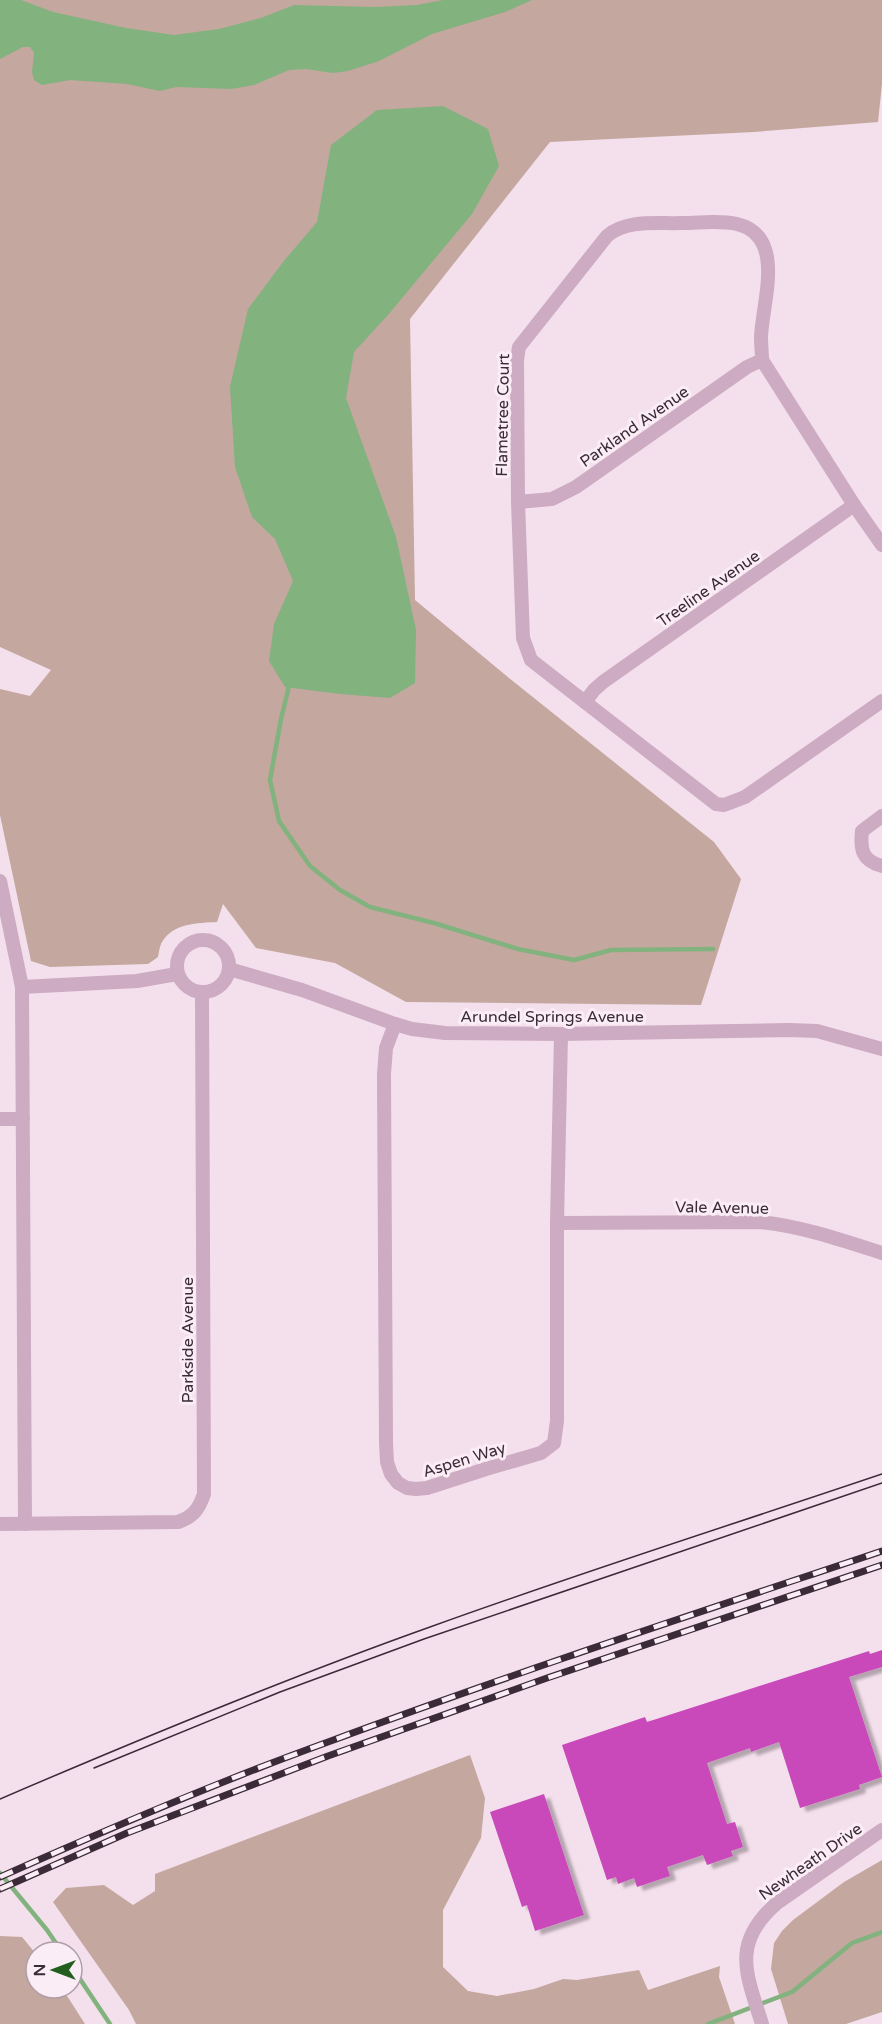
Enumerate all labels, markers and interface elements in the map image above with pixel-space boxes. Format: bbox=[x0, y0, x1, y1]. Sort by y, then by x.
street label: Flametree Court bbox=[492, 353, 514, 477]
street label: Parkland Avenue bbox=[576, 382, 693, 472]
street label: Treeline Avenue bbox=[653, 546, 764, 632]
street label: Arundel Springs Avenue bbox=[460, 1007, 644, 1027]
street label: Vale Avenue bbox=[675, 1197, 769, 1219]
street label: Parkside Avenue bbox=[178, 1277, 198, 1403]
street label: Aspen Way bbox=[420, 1438, 509, 1482]
street label: Newheath Drive bbox=[755, 1819, 866, 1905]
north arrow bbox=[24, 1940, 84, 2000]
text: N bbox=[30, 1964, 50, 1976]

